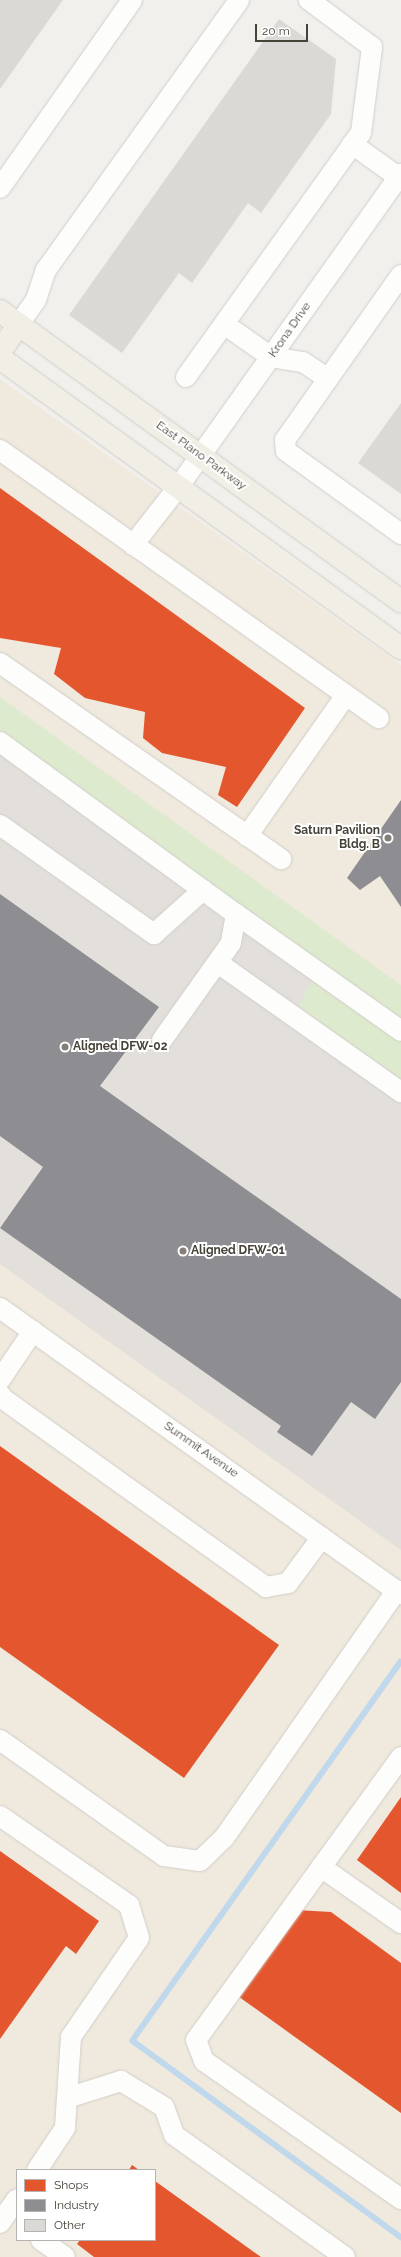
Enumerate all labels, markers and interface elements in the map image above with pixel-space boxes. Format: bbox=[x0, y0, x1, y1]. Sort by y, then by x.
scale bar bbox=[257, 16, 310, 42]
text: 20 m bbox=[262, 24, 290, 38]
street label: Krona Drive bbox=[266, 300, 314, 360]
street label: East Plano Parkway bbox=[153, 418, 249, 494]
place label: Saturn Pavilion Bldg. B bbox=[294, 824, 380, 852]
marker: Saturn Pavilion Bldg. B bbox=[383, 833, 393, 843]
place label: Aligned DFW-02 bbox=[73, 1040, 167, 1054]
marker: Aligned DFW-02 bbox=[60, 1042, 70, 1052]
place label: Aligned DFW-01 bbox=[191, 1244, 285, 1258]
marker: Aligned DFW-01 bbox=[178, 1246, 188, 1256]
street label: Summit Avenue bbox=[161, 1419, 241, 1481]
legend bbox=[16, 2169, 156, 2241]
text: Shops bbox=[54, 2178, 89, 2192]
text: Industry bbox=[54, 2198, 99, 2212]
text: Other bbox=[54, 2218, 85, 2232]

